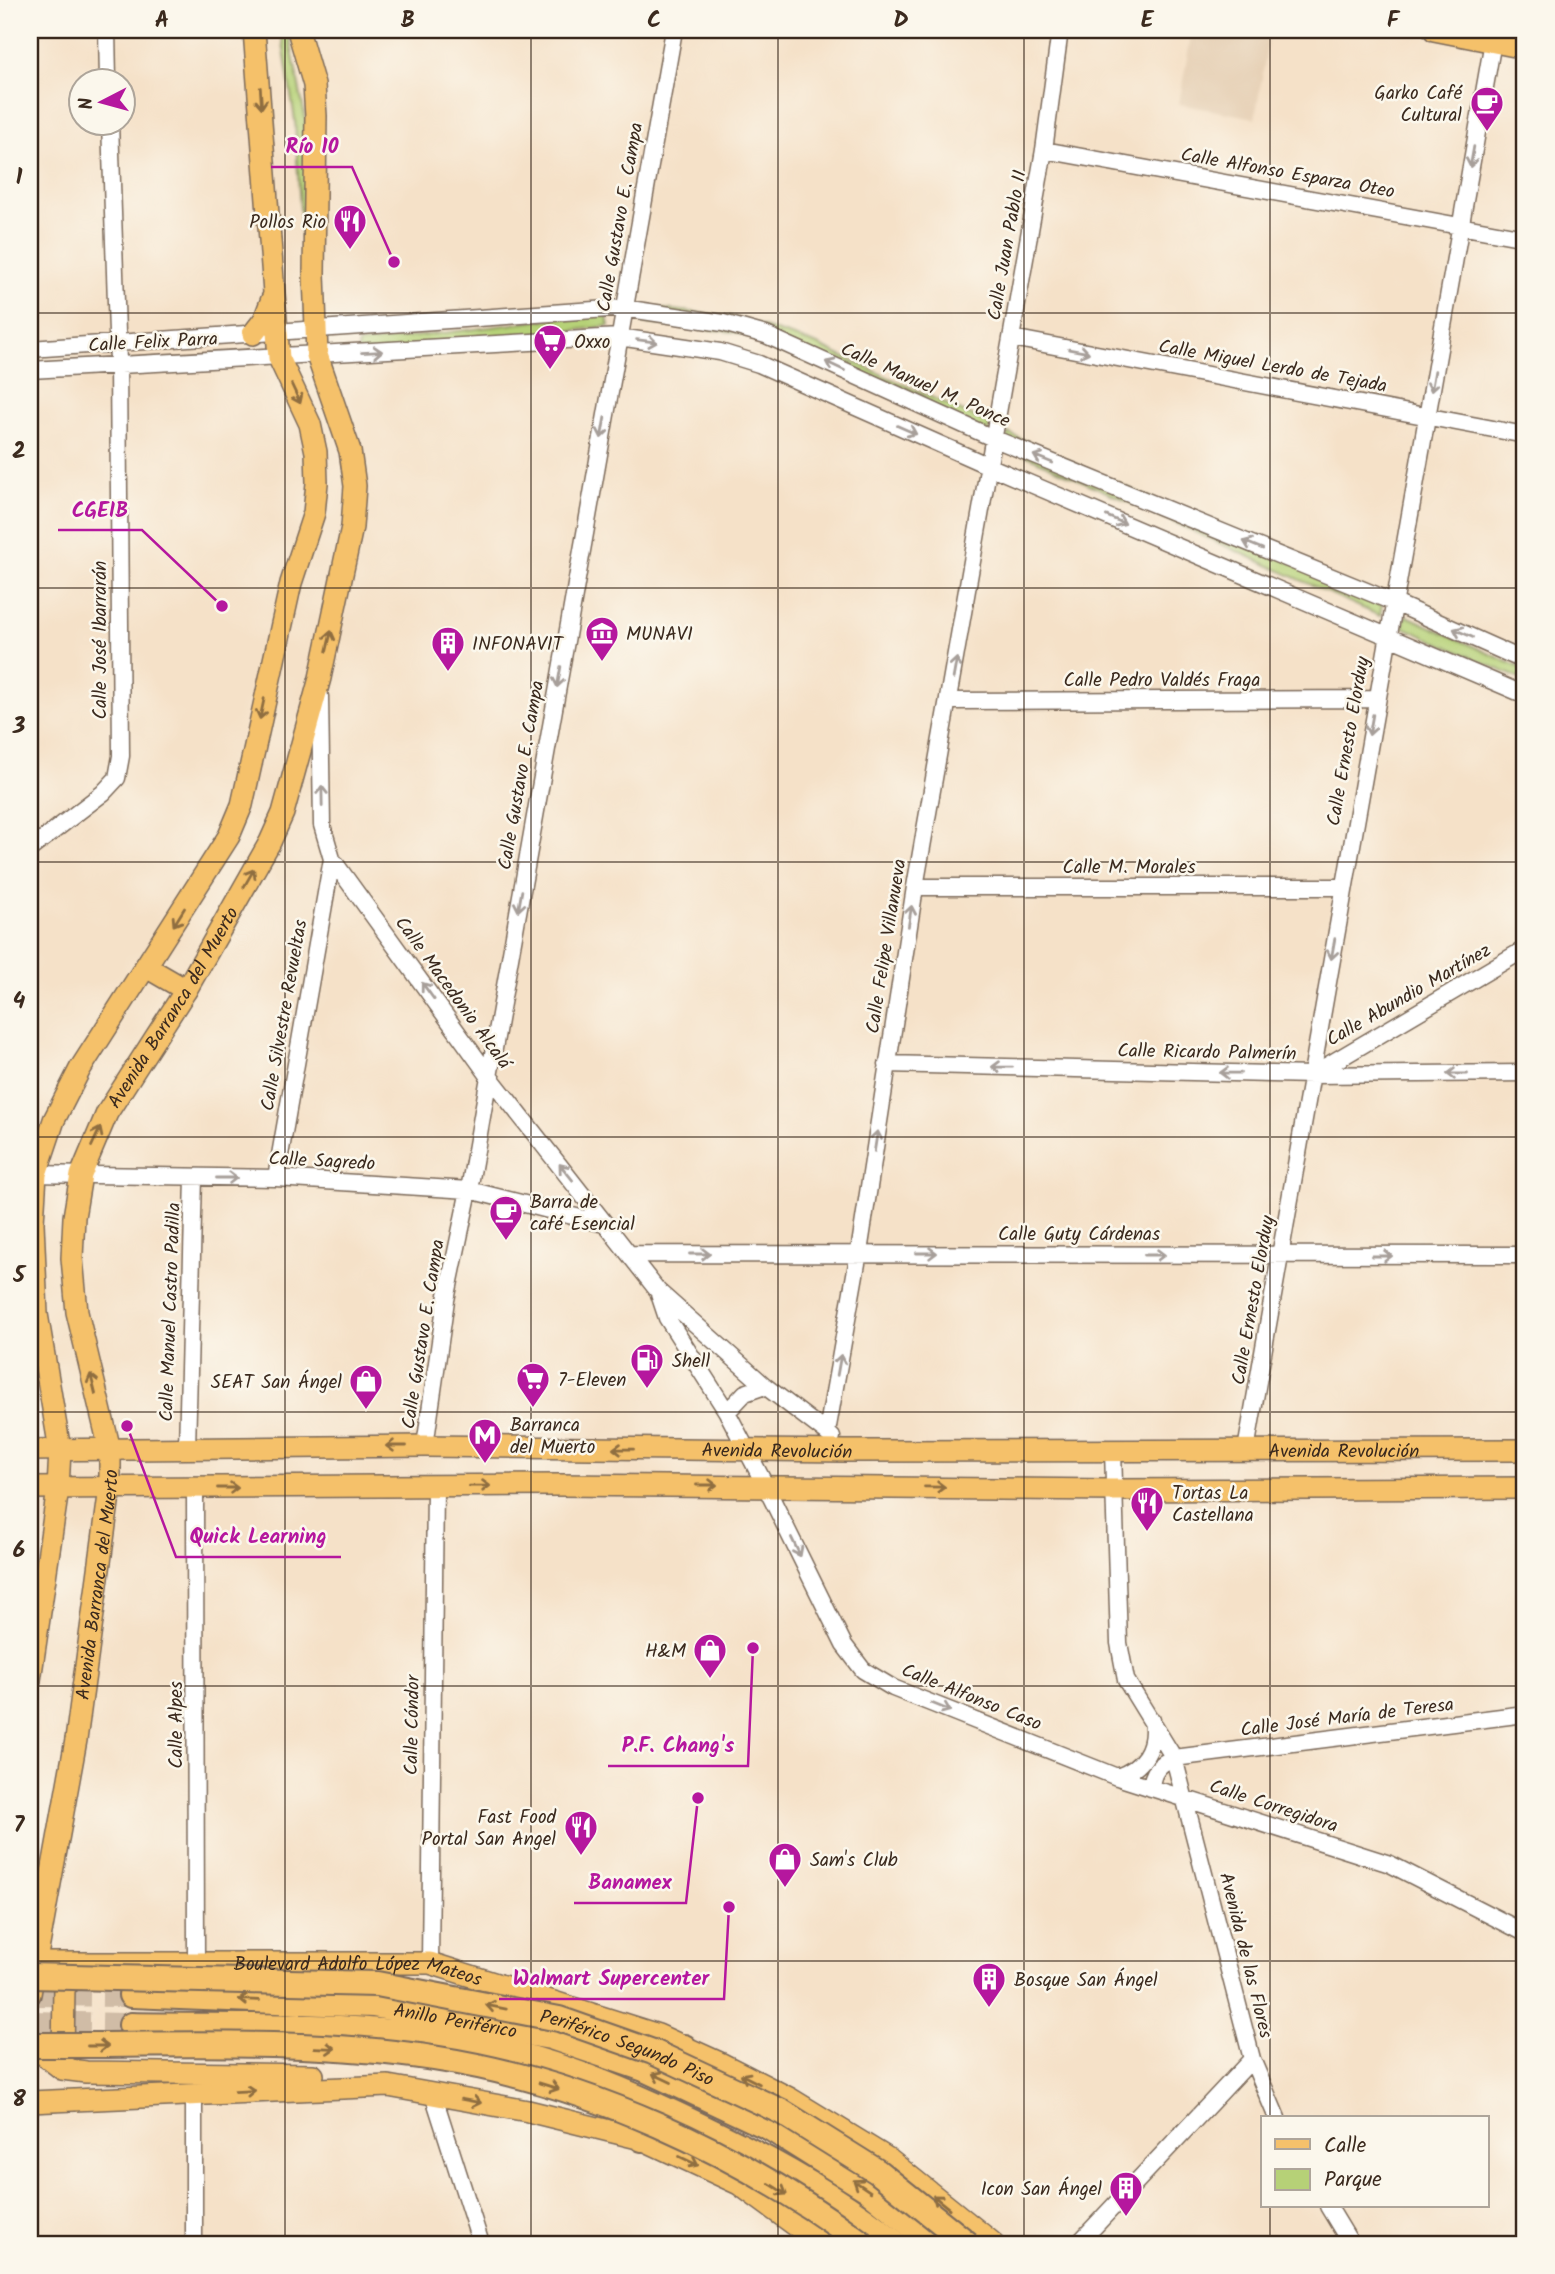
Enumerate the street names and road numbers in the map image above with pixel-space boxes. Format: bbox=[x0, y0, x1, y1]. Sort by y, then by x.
street label: Calle Gustavo E. Campa bbox=[590, 120, 652, 314]
street label: Calle Alfonso Esparza Oteo bbox=[1178, 140, 1397, 208]
street label: Calle Juan Pablo II bbox=[980, 168, 1036, 323]
street label: Calle Felix Parra bbox=[87, 325, 219, 361]
street label: Calle Miguel Lerdo de Tejada bbox=[1156, 332, 1389, 402]
street label: Calle Manuel M. Ponce bbox=[836, 335, 1015, 437]
street label: Calle José Ibarrarán bbox=[86, 561, 116, 719]
street label: Calle Ernesto Elorduy bbox=[1319, 653, 1379, 829]
street label: Calle Pedro Valdés Fraga bbox=[1064, 666, 1260, 696]
street label: Calle Gustavo E. Campa bbox=[491, 678, 553, 872]
street label: Calle M. Morales bbox=[1063, 853, 1195, 883]
street label: Calle Felipe Villanueva bbox=[858, 857, 916, 1036]
street label: Avenida Barranca del Muerto bbox=[101, 902, 247, 1115]
street label: Calle Macedonio Alcalá bbox=[387, 910, 519, 1078]
street label: Calle Silvestre Revueltas bbox=[253, 917, 317, 1113]
street label: Calle Abundio Martínez bbox=[1321, 936, 1497, 1055]
street label: Calle Ricardo Palmerín bbox=[1117, 1036, 1297, 1070]
street label: Calle Sagredo bbox=[268, 1144, 376, 1180]
street label: Calle Manuel Castro Padilla bbox=[152, 1202, 190, 1422]
street label: Calle Ernesto Elorduy bbox=[1224, 1212, 1284, 1388]
street label: Calle Guty Cárdenas bbox=[998, 1220, 1160, 1250]
street label: Calle Gustavo E. Campa bbox=[394, 1237, 454, 1431]
street label: Avenida Revolución bbox=[701, 1436, 852, 1468]
street label: Avenida Revolución bbox=[1269, 1437, 1419, 1467]
street label: Avenida Barranca del Muerto bbox=[69, 1469, 127, 1702]
street label: Calle Alfonso Caso bbox=[896, 1656, 1046, 1740]
street label: Calle Cóndor bbox=[397, 1673, 429, 1775]
street label: Calle Alpes bbox=[162, 1681, 192, 1769]
street label: Calle José María de Teresa bbox=[1239, 1690, 1456, 1746]
street label: Calle Corregidora bbox=[1205, 1772, 1342, 1842]
street label: Avenida de las Flores bbox=[1210, 1869, 1280, 2042]
street label: Boulevard Adolfo López Mateos bbox=[234, 1950, 486, 1996]
street label: Anillo Periférico bbox=[391, 1996, 519, 2048]
street label: Periférico Segundo Piso bbox=[537, 2003, 719, 2095]

